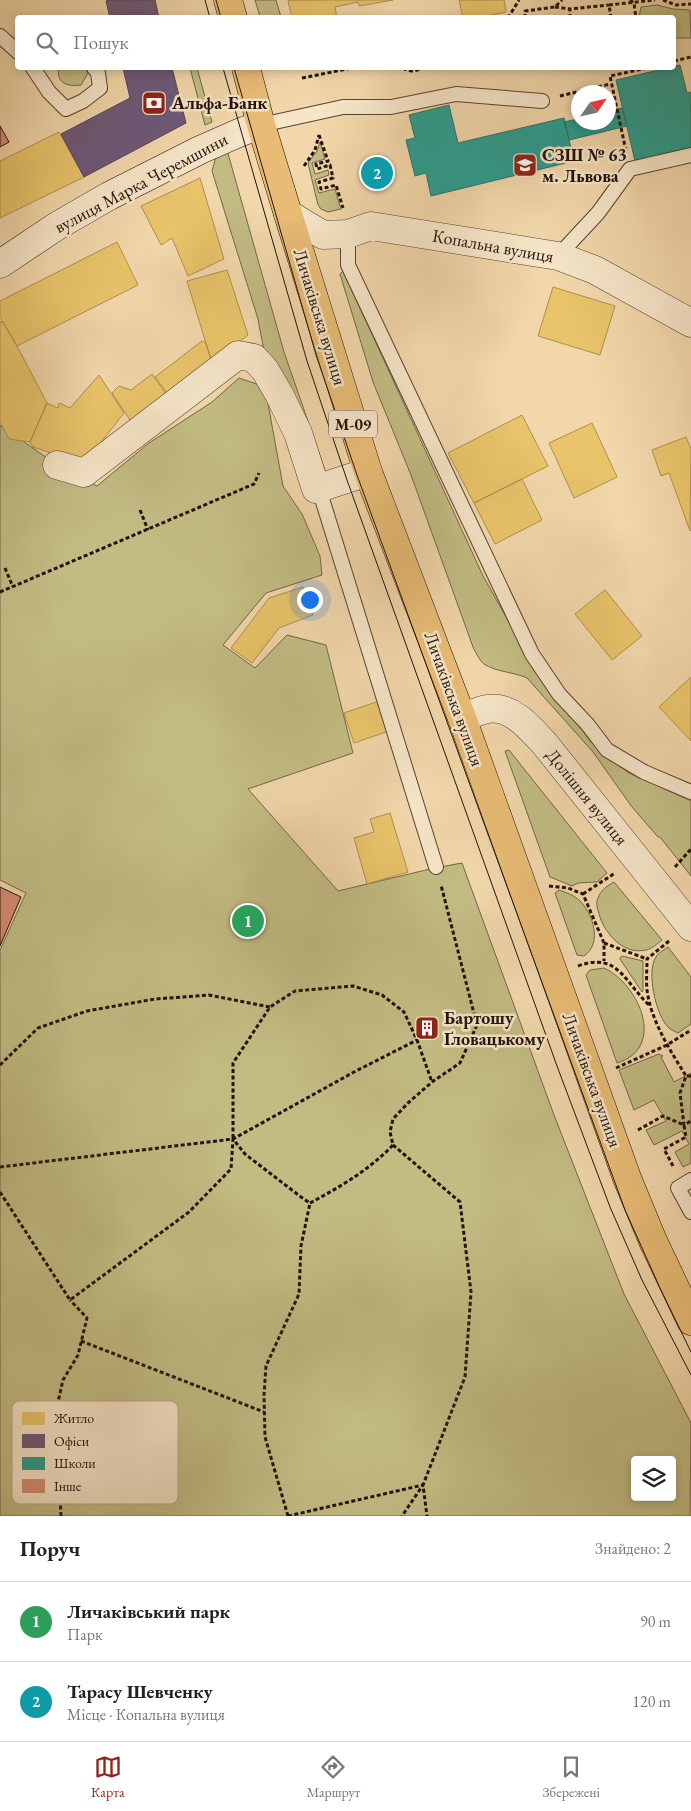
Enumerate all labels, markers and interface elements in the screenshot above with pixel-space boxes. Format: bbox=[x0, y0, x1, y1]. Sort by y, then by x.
search box bbox=[15, 15, 676, 70]
icon: search bbox=[33, 29, 61, 57]
text: Пошук bbox=[73, 30, 129, 55]
north arrow bbox=[571, 85, 616, 130]
bank icon: Альфа-Банк bbox=[141, 90, 167, 116]
place label: Альфа-Банк bbox=[171, 91, 267, 114]
street label: вулиця Марка Черемшини bbox=[50, 127, 232, 238]
place label: СЗШ № 63 м. Львова bbox=[542, 143, 627, 187]
school or university icon: СЗШ № 63 м. Львова bbox=[512, 152, 538, 178]
pin: 2 bbox=[361, 154, 393, 192]
street label: Копальна вулиця bbox=[431, 224, 556, 267]
street label: Личаківська вулиця bbox=[289, 246, 352, 388]
road number: М-09 bbox=[329, 410, 377, 438]
your location bbox=[297, 587, 323, 613]
street label: Личаківська вулиця bbox=[419, 628, 489, 769]
street label: Долішня вулиця bbox=[541, 744, 633, 850]
pin: 1 bbox=[232, 902, 264, 940]
place label: Бартошу Ґловацькому bbox=[444, 1006, 545, 1050]
street label: Личаківська вулиця bbox=[557, 1009, 627, 1150]
building icon: Бартошу Ґловацькому bbox=[414, 1015, 440, 1041]
legend bbox=[12, 1401, 178, 1504]
text: Житло bbox=[53, 1409, 94, 1427]
text: Офіси bbox=[54, 1432, 90, 1450]
text: Школи bbox=[54, 1454, 96, 1472]
map controls bbox=[631, 1456, 676, 1501]
button: layers bbox=[631, 1456, 676, 1501]
text: Інше bbox=[54, 1477, 82, 1495]
text: Поруч bbox=[20, 1535, 80, 1562]
text: Знайдено: 2 bbox=[595, 1538, 671, 1559]
text: Личаківський парк bbox=[67, 1599, 230, 1624]
text: 1 bbox=[32, 1611, 40, 1632]
text: 90 m bbox=[640, 1611, 671, 1632]
text: Парк bbox=[67, 1624, 103, 1645]
text: Тарасу Шевченку bbox=[67, 1679, 213, 1704]
text: 2 bbox=[32, 1691, 40, 1712]
text: 120 m bbox=[632, 1691, 671, 1712]
text: Місце · Копальна вулиця bbox=[67, 1704, 225, 1725]
tab: Карта bbox=[91, 1753, 125, 1801]
tab: Маршрут bbox=[307, 1753, 360, 1801]
tab: Збережені bbox=[542, 1753, 600, 1801]

